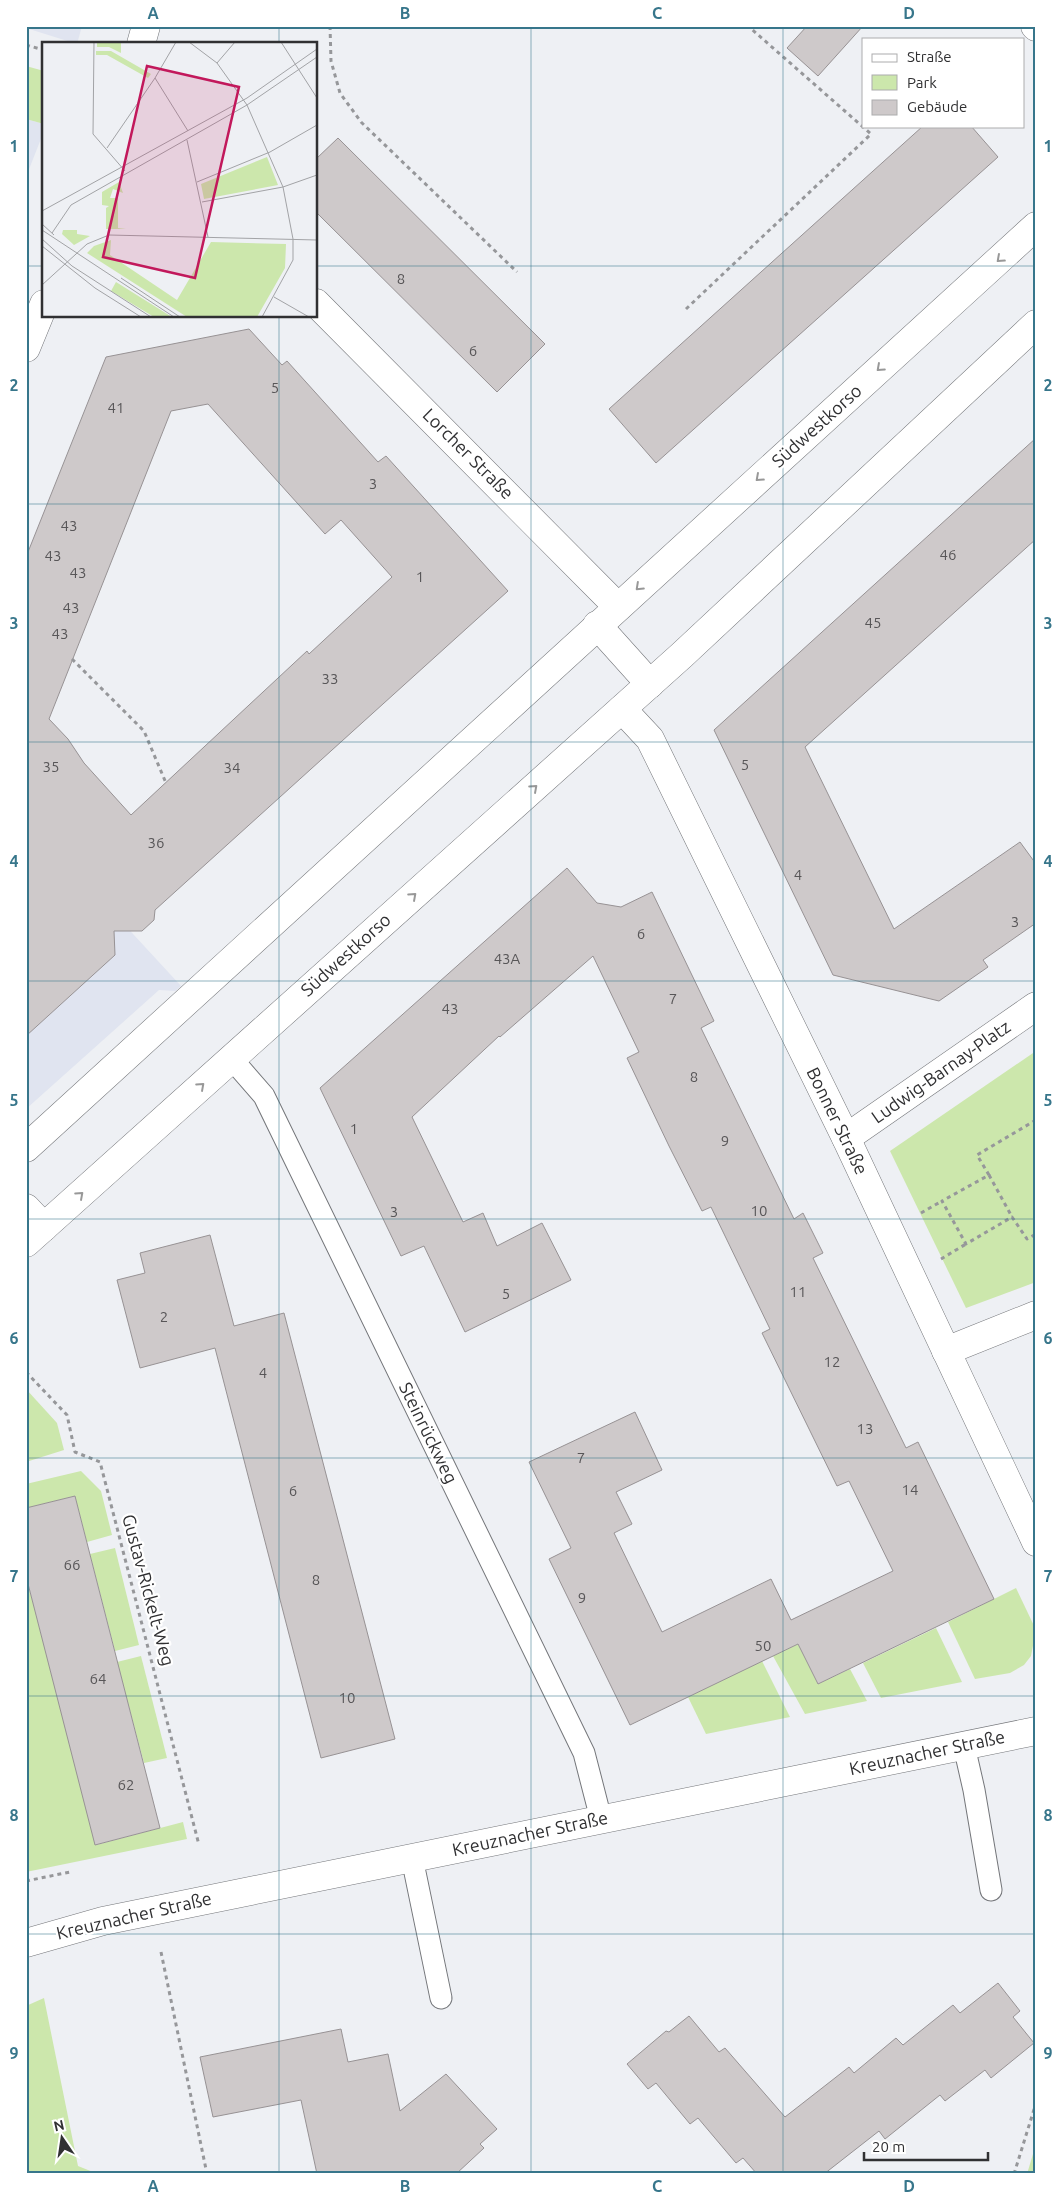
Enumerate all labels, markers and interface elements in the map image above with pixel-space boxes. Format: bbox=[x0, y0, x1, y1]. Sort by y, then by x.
text: A bbox=[147, 4, 159, 22]
text: B bbox=[400, 4, 410, 22]
text: C bbox=[652, 4, 662, 22]
text: D bbox=[903, 4, 915, 22]
legend bbox=[862, 38, 1024, 128]
inset map bbox=[42, 42, 318, 318]
text: Straße bbox=[907, 48, 951, 65]
text: Park bbox=[907, 74, 937, 91]
text: Gebäude bbox=[907, 98, 967, 115]
text: 1 bbox=[9, 137, 19, 155]
text: 1 bbox=[1043, 137, 1053, 155]
one-way arrow bbox=[996, 253, 1005, 262]
house number: 8 bbox=[397, 270, 405, 287]
house number: 6 bbox=[469, 342, 477, 359]
one-way arrow bbox=[876, 362, 885, 371]
text: 2 bbox=[9, 376, 19, 394]
text: 2 bbox=[1043, 376, 1053, 394]
house number: 5 bbox=[271, 379, 279, 396]
street label: Südwestkorso bbox=[767, 380, 865, 471]
house number: 41 bbox=[108, 399, 124, 416]
street label: Lorcher Straße bbox=[419, 404, 518, 503]
one-way arrow bbox=[756, 472, 765, 481]
house number: 3 bbox=[369, 475, 377, 492]
house number: 43 bbox=[61, 517, 77, 534]
house number: 46 bbox=[940, 546, 956, 563]
house number: 43 bbox=[45, 547, 61, 564]
house number: 43 bbox=[70, 564, 86, 581]
house number: 1 bbox=[416, 568, 424, 585]
one-way arrow bbox=[636, 581, 645, 590]
house number: 43 bbox=[63, 599, 79, 616]
text: 3 bbox=[9, 614, 19, 632]
house number: 45 bbox=[865, 614, 881, 631]
text: 3 bbox=[1043, 614, 1053, 632]
house number: 43 bbox=[52, 625, 68, 642]
house number: 33 bbox=[322, 670, 338, 687]
house number: 5 bbox=[741, 756, 749, 773]
house number: 35 bbox=[43, 758, 59, 775]
house number: 34 bbox=[224, 759, 240, 776]
one-way arrow bbox=[529, 784, 538, 793]
house number: 36 bbox=[148, 834, 164, 851]
text: 4 bbox=[9, 852, 19, 870]
text: 4 bbox=[1043, 852, 1053, 870]
house number: 4 bbox=[794, 866, 802, 883]
one-way arrow bbox=[408, 893, 417, 902]
street label: Südwestkorso bbox=[296, 909, 394, 1000]
house number: 3 bbox=[1011, 913, 1019, 930]
house number: 6 bbox=[637, 925, 645, 942]
house number: 43A bbox=[494, 950, 521, 967]
house number: 7 bbox=[669, 990, 677, 1007]
house number: 43 bbox=[442, 1000, 458, 1017]
street label: Ludwig-Barnay-Platz bbox=[867, 1016, 1014, 1127]
street label: Bonner Straße bbox=[803, 1064, 872, 1177]
house number: 8 bbox=[690, 1068, 698, 1085]
one-way arrow bbox=[195, 1082, 204, 1091]
text: 5 bbox=[9, 1091, 19, 1109]
text: 5 bbox=[1043, 1091, 1053, 1109]
house number: 1 bbox=[350, 1120, 358, 1137]
house number: 9 bbox=[721, 1132, 729, 1149]
one-way arrow bbox=[75, 1192, 84, 1201]
house number: 10 bbox=[751, 1202, 767, 1219]
house number: 3 bbox=[390, 1203, 398, 1220]
house number: 11 bbox=[790, 1283, 806, 1300]
house number: 5 bbox=[502, 1285, 510, 1302]
house number: 2 bbox=[160, 1308, 168, 1325]
text: 6 bbox=[9, 1329, 19, 1347]
text: 6 bbox=[1043, 1329, 1053, 1347]
house number: 12 bbox=[824, 1353, 840, 1370]
house number: 4 bbox=[259, 1364, 267, 1381]
street label: Steinrückweg bbox=[396, 1379, 462, 1486]
house number: 13 bbox=[857, 1420, 873, 1437]
house number: 7 bbox=[577, 1449, 585, 1466]
house number: 14 bbox=[902, 1481, 918, 1498]
house number: 6 bbox=[289, 1482, 297, 1499]
street label: Gustav-Rickelt-Weg bbox=[119, 1512, 179, 1668]
house number: 66 bbox=[64, 1556, 80, 1573]
text: 7 bbox=[9, 1567, 19, 1585]
text: 7 bbox=[1043, 1567, 1053, 1585]
house number: 8 bbox=[312, 1571, 320, 1588]
house number: 9 bbox=[578, 1589, 586, 1606]
house number: 50 bbox=[755, 1637, 771, 1654]
house number: 64 bbox=[90, 1670, 106, 1687]
house number: 10 bbox=[339, 1689, 355, 1706]
street label: Kreuznacher Straße bbox=[847, 1726, 1006, 1778]
house number: 62 bbox=[118, 1776, 134, 1793]
text: 8 bbox=[9, 1806, 19, 1824]
text: 8 bbox=[1043, 1806, 1053, 1824]
street label: Kreuznacher Straße bbox=[450, 1807, 609, 1859]
street label: Kreuznacher Straße bbox=[54, 1887, 213, 1943]
text: 9 bbox=[9, 2044, 19, 2062]
text: 9 bbox=[1043, 2044, 1053, 2062]
north arrow bbox=[38, 2112, 88, 2162]
text: N bbox=[52, 2116, 66, 2134]
scale bar bbox=[864, 2130, 988, 2162]
text: 20 m bbox=[872, 2138, 905, 2155]
text: A bbox=[147, 2177, 159, 2195]
text: B bbox=[400, 2177, 410, 2195]
text: C bbox=[652, 2177, 662, 2195]
text: D bbox=[903, 2177, 915, 2195]

